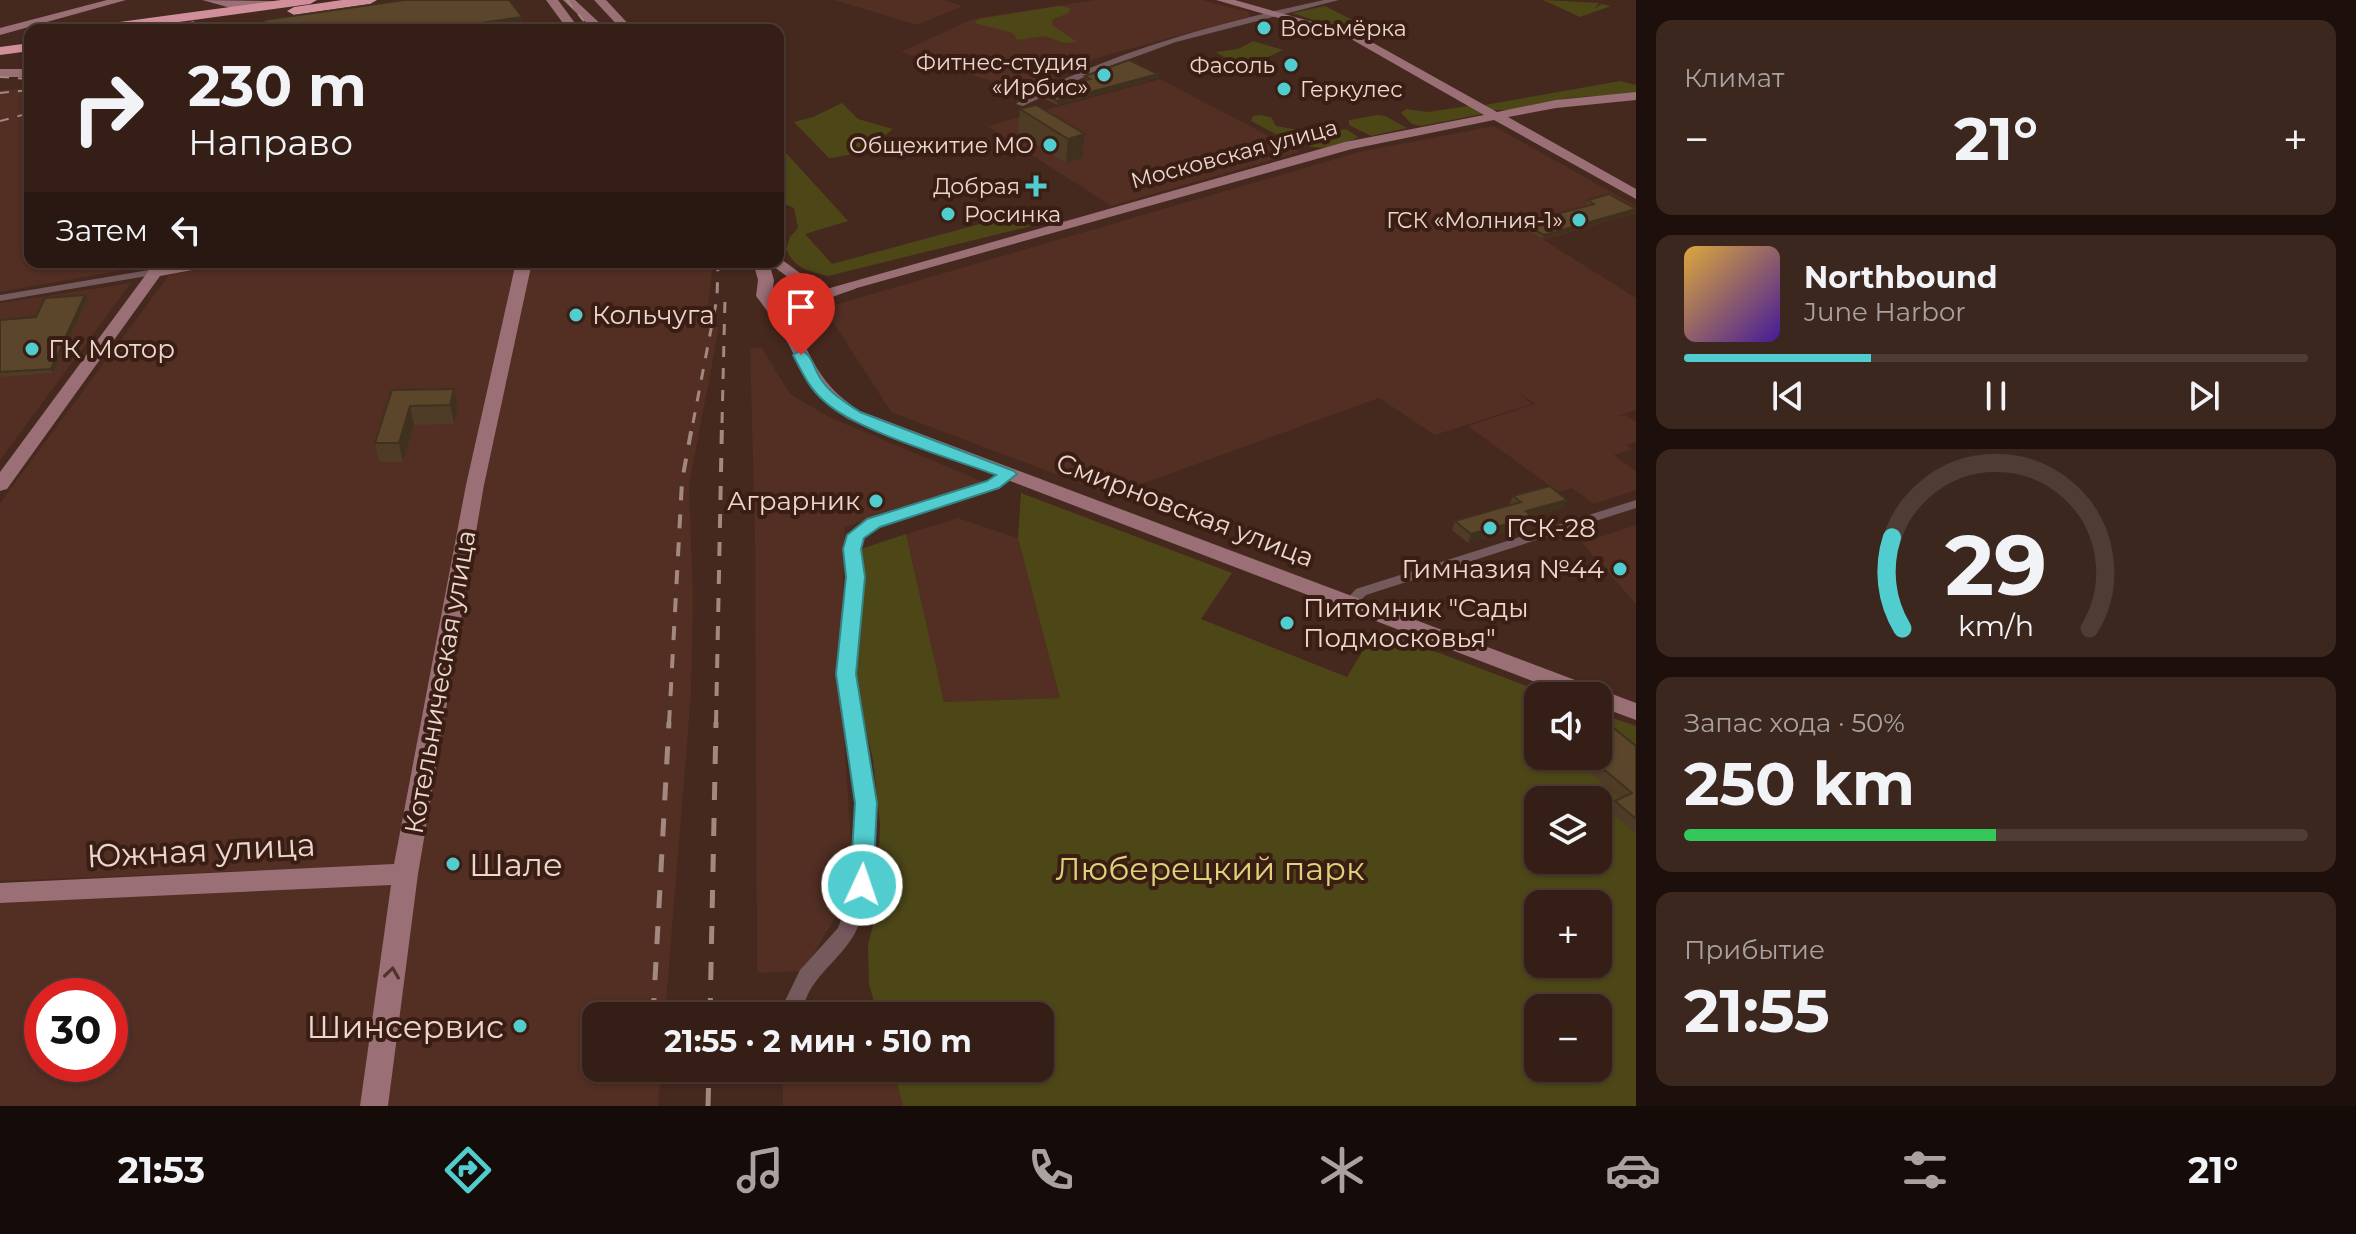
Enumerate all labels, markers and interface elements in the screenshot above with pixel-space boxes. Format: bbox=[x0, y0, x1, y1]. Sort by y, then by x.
place label: Восьмёрка bbox=[1280, 15, 1407, 42]
marker: Восьмёрка bbox=[1255, 19, 1273, 37]
place label: Фитнес-студия «Ирбис» bbox=[916, 49, 1088, 101]
text: 230 m bbox=[188, 52, 367, 120]
place label: Фасоль bbox=[1190, 52, 1275, 79]
icon: right bbox=[56, 56, 160, 160]
marker: Фасоль bbox=[1282, 56, 1300, 74]
text: Климат bbox=[1684, 62, 1784, 94]
marker: Фитнес-студия «Ирбис» bbox=[1095, 66, 1113, 84]
place label: Геркулес bbox=[1300, 76, 1403, 103]
marker: Геркулес bbox=[1275, 80, 1293, 98]
text: 21° bbox=[1954, 102, 2038, 175]
text: − bbox=[1684, 112, 1709, 166]
text: + bbox=[2283, 112, 2308, 166]
street label: Московская улица bbox=[1128, 113, 1340, 195]
text: Направо bbox=[188, 120, 353, 164]
place label: Общежитие МО bbox=[849, 132, 1034, 159]
marker: Общежитие МО bbox=[1041, 136, 1059, 154]
place label: Добрая bbox=[933, 173, 1020, 200]
marker: Добрая bbox=[1027, 177, 1045, 195]
place label: Росинка bbox=[964, 201, 1061, 228]
marker: Росинка bbox=[939, 205, 957, 223]
place label: ГСК «Молния-1» bbox=[1386, 207, 1563, 234]
icon: left bbox=[164, 208, 208, 252]
marker: ГСК «Молния-1» bbox=[1570, 211, 1588, 229]
text: Затем bbox=[56, 212, 148, 249]
text: Northbound bbox=[1804, 259, 1998, 296]
pin bbox=[767, 273, 835, 355]
icon: arrive bbox=[779, 285, 823, 329]
text: June Harbor bbox=[1804, 296, 1966, 328]
place label: Кольчуга bbox=[592, 299, 715, 331]
marker: Кольчуга bbox=[567, 306, 585, 324]
place label: ГК Мотор bbox=[48, 333, 175, 365]
marker: ГК Мотор bbox=[23, 340, 41, 358]
icon: previous bbox=[1766, 374, 1810, 418]
icon: pause bbox=[1974, 374, 2018, 418]
icon: next bbox=[2182, 374, 2226, 418]
street label: Смирновская улица bbox=[1052, 446, 1318, 574]
place label: Аграрник bbox=[727, 485, 860, 517]
marker: Аграрник bbox=[867, 492, 885, 510]
place label: ГСК-28 bbox=[1506, 512, 1596, 544]
text: 29 bbox=[1945, 514, 2047, 616]
marker: ГСК-28 bbox=[1481, 519, 1499, 537]
street label: Котельническая улица bbox=[398, 528, 482, 836]
place label: Гимназия №44 bbox=[1402, 553, 1604, 585]
marker: Гимназия №44 bbox=[1611, 560, 1629, 578]
place label: Питомник "Сады Подмосковья" bbox=[1303, 592, 1529, 654]
text: km/h bbox=[1958, 608, 2034, 643]
marker: Питомник "Сады Подмосковья" bbox=[1278, 614, 1296, 632]
map controls bbox=[1524, 682, 1612, 1082]
button: sound bbox=[1524, 682, 1612, 770]
text: Запас хода · 50% bbox=[1684, 707, 1905, 739]
text: 250 km bbox=[1684, 747, 1915, 820]
button: layers bbox=[1524, 786, 1612, 874]
street label: Южная улица bbox=[86, 825, 316, 875]
position arrow bbox=[820, 843, 904, 927]
place label: Шале bbox=[469, 845, 563, 884]
park label: Люберецкий парк bbox=[1055, 849, 1365, 888]
marker: Шале bbox=[444, 855, 462, 873]
button: + bbox=[1524, 890, 1612, 978]
text: Прибытие bbox=[1684, 934, 1825, 966]
one-way arrow bbox=[383, 966, 400, 980]
text: 21:55 bbox=[1684, 974, 1830, 1047]
speed limit sign: 30 bbox=[24, 978, 128, 1082]
button: − bbox=[1524, 994, 1612, 1082]
place label: Шинсервис bbox=[306, 1007, 504, 1046]
marker: Шинсервис bbox=[511, 1017, 529, 1035]
text: 21:55 · 2 мин · 510 m bbox=[664, 1023, 972, 1060]
icon: directions bbox=[440, 1142, 496, 1198]
icon: music bbox=[732, 1142, 788, 1198]
icon: phone bbox=[1023, 1142, 1079, 1198]
icon: climate bbox=[1314, 1142, 1370, 1198]
icon: car bbox=[1605, 1142, 1661, 1198]
icon: filters bbox=[1897, 1142, 1953, 1198]
text: 21:53 bbox=[118, 1148, 205, 1192]
text: 21° bbox=[2188, 1148, 2238, 1192]

